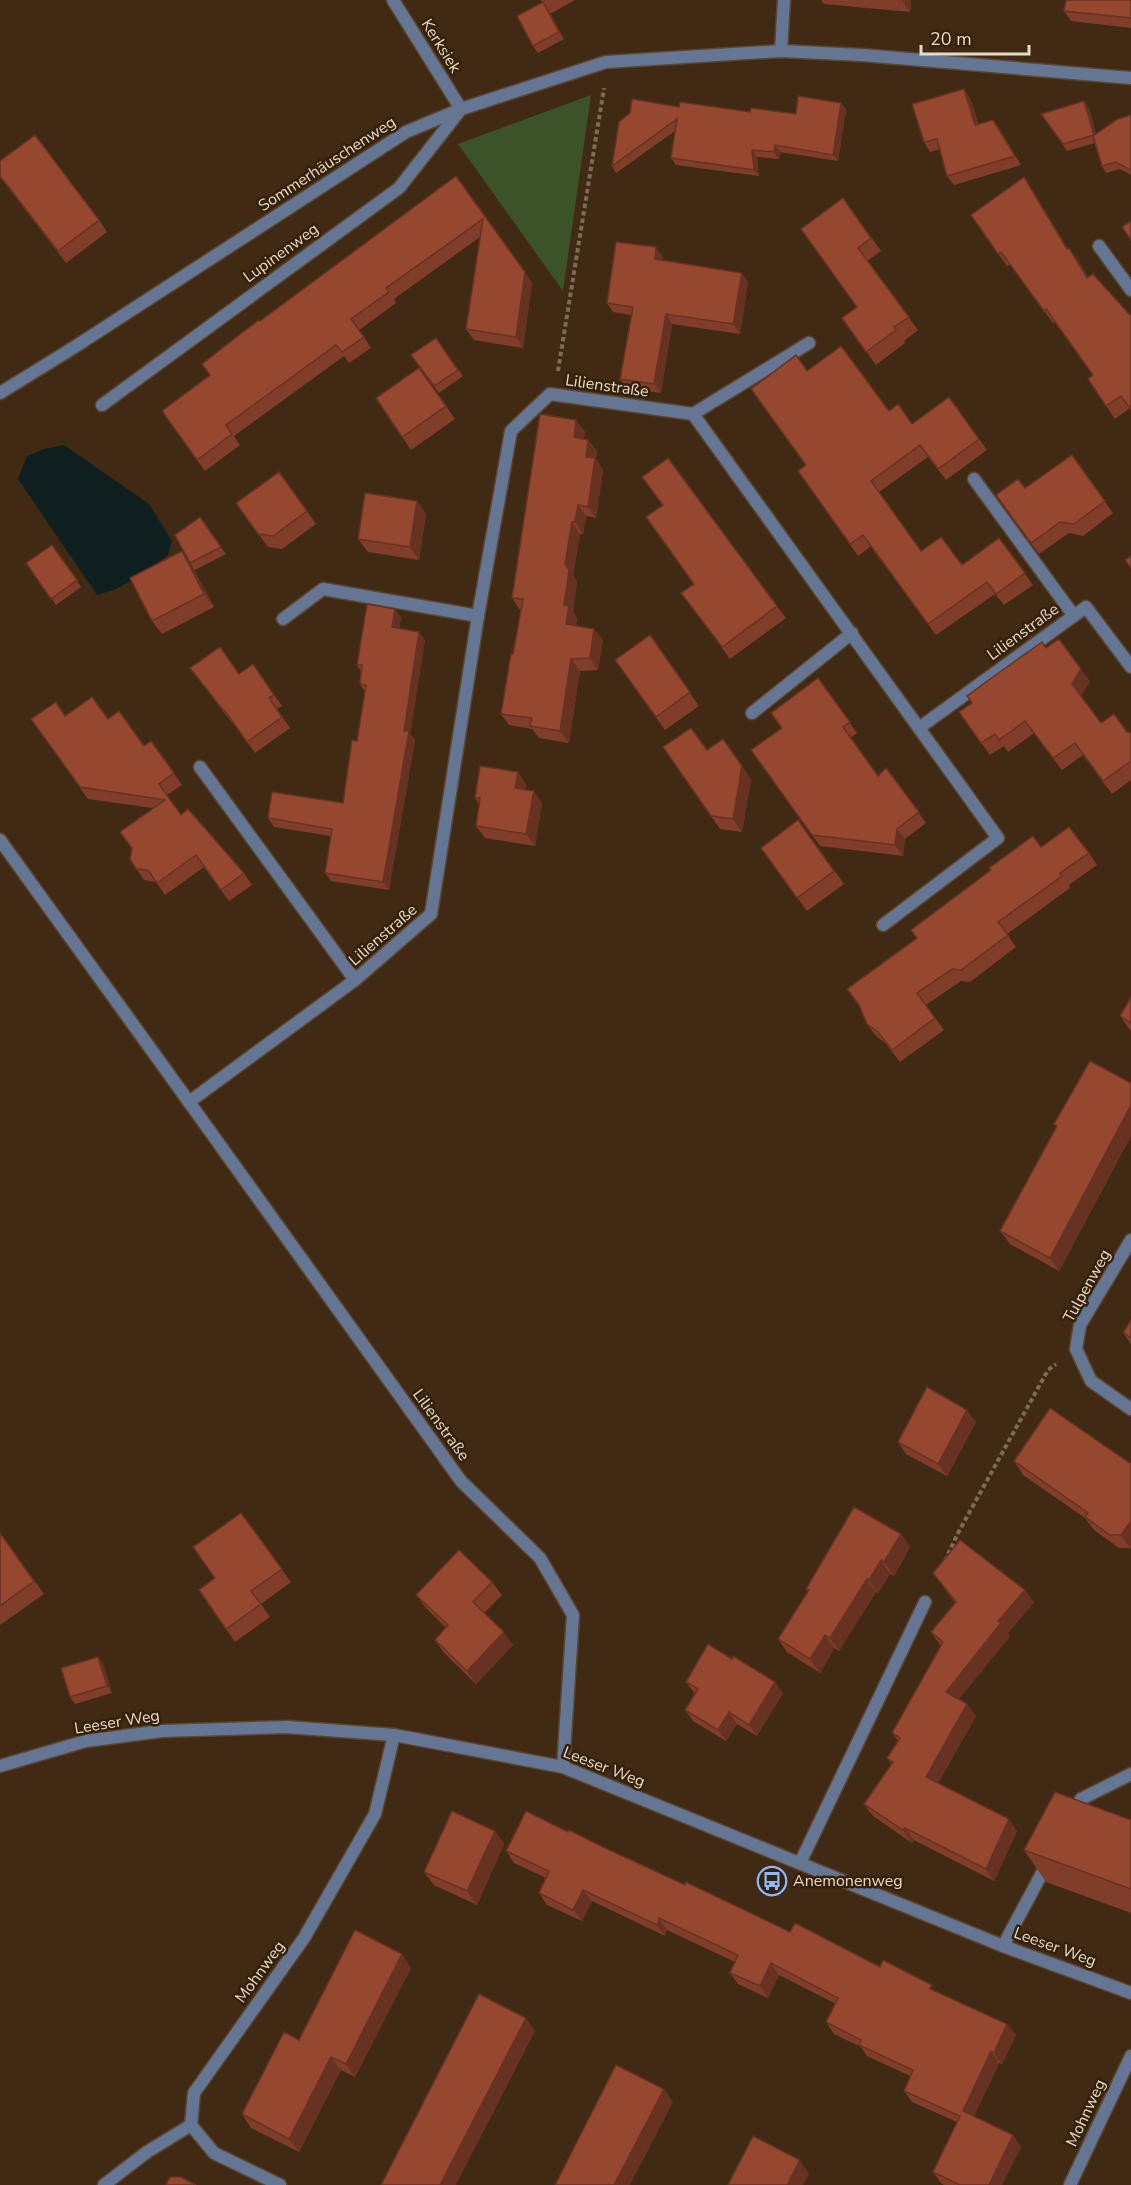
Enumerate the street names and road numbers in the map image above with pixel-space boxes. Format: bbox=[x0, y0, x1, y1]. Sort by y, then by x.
street label: Kerksiek bbox=[416, 15, 467, 78]
street label: Sommerhäuschenweg bbox=[254, 111, 400, 217]
street label: Lupinenweg bbox=[239, 218, 323, 288]
street label: Lilienstraße bbox=[564, 369, 650, 403]
street label: Lilienstraße bbox=[982, 598, 1064, 666]
street label: Lilienstraße bbox=[344, 899, 422, 971]
street label: Tulpenweg bbox=[1058, 1246, 1116, 1326]
street label: Lilienstraße bbox=[407, 1384, 475, 1466]
street label: Leeser Weg bbox=[73, 1704, 161, 1740]
street label: Leeser Weg bbox=[560, 1741, 648, 1793]
street label: Leeser Weg bbox=[1011, 1922, 1099, 1972]
street label: Mohnweg bbox=[230, 1936, 290, 2008]
street label: Mohnweg bbox=[1061, 2076, 1111, 2150]

